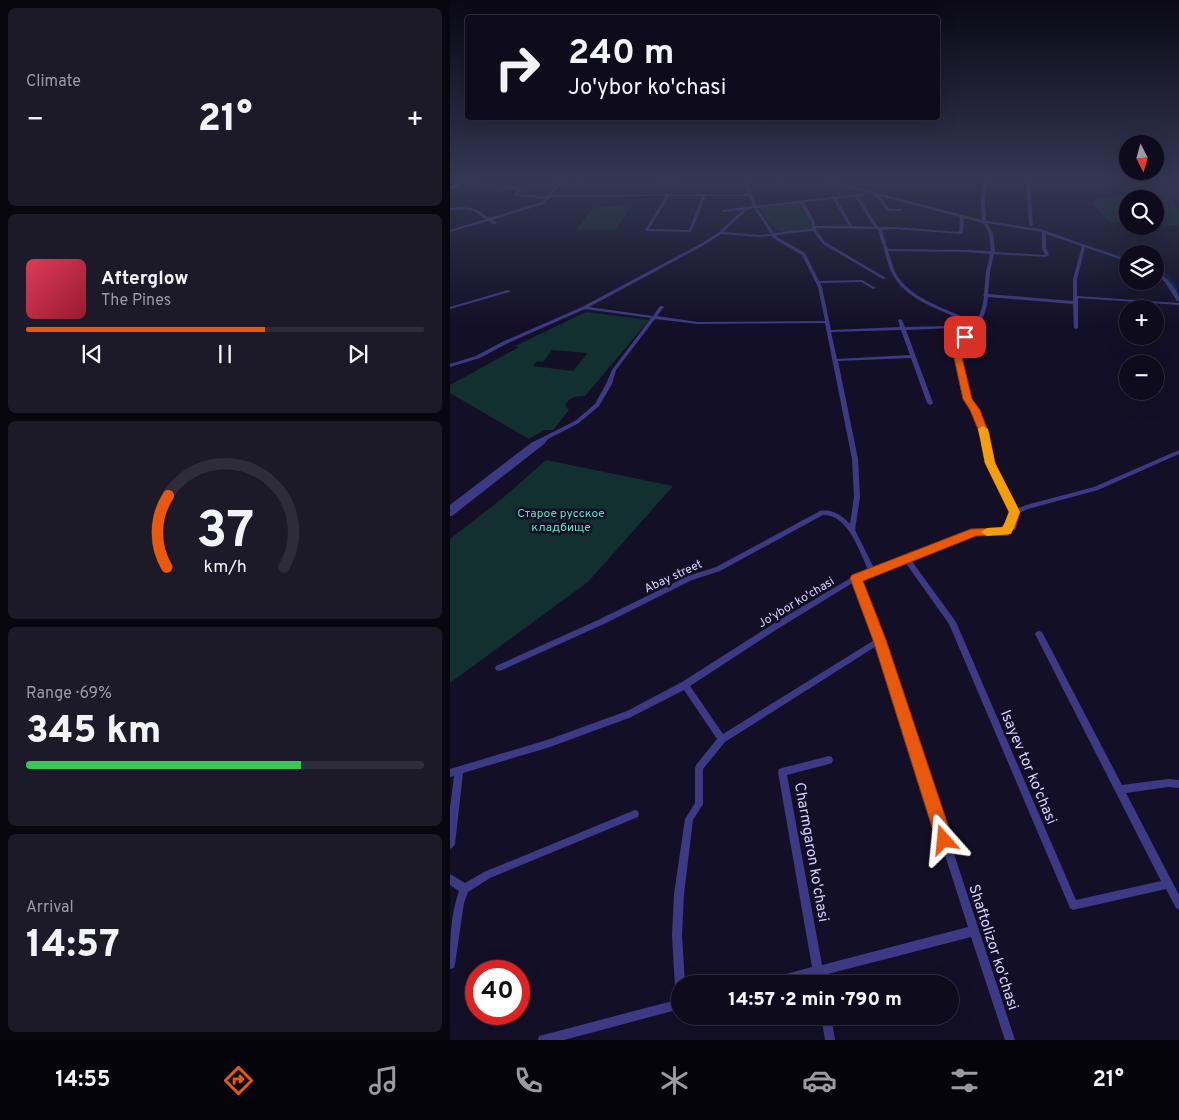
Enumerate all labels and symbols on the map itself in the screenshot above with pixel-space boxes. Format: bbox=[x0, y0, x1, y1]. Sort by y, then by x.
north arrow bbox=[1119, 135, 1164, 180]
pin bbox=[944, 316, 986, 358]
park label: Старое русское кладбище bbox=[517, 506, 605, 536]
street label: Abay street bbox=[642, 557, 705, 597]
street label: Jo'ybor ko'chasi bbox=[755, 574, 838, 632]
street label: Isayev tor ko'chasi bbox=[995, 707, 1060, 828]
street label: Charmgaron ko'chasi bbox=[789, 781, 832, 923]
position arrow bbox=[917, 813, 969, 865]
street label: Shaftolizor ko'chasi bbox=[963, 882, 1022, 1013]
speed limit sign: 40 bbox=[465, 960, 530, 1025]

